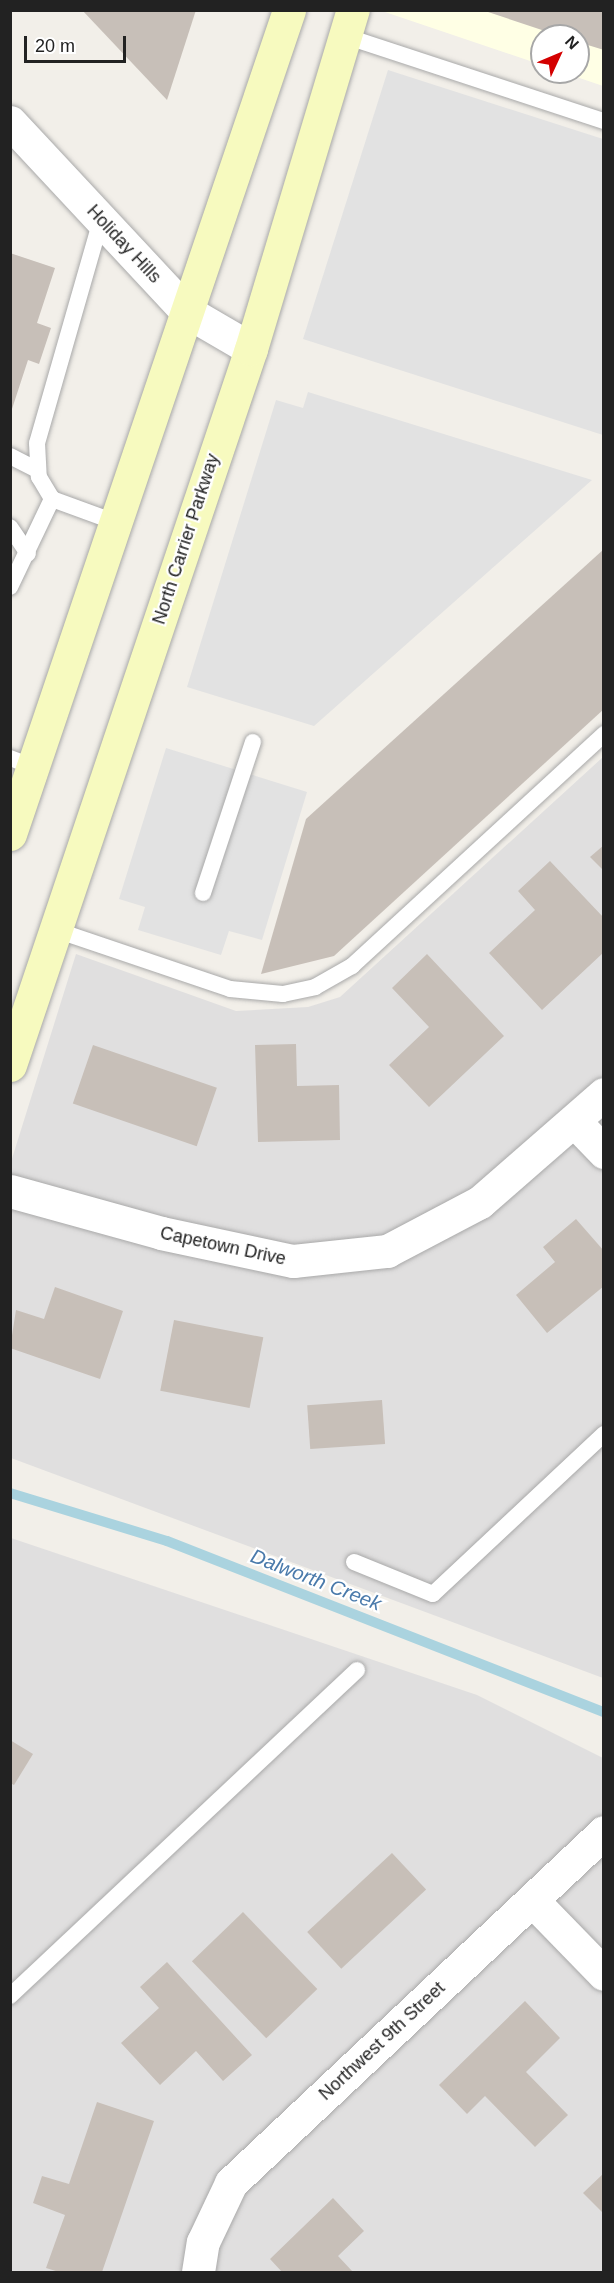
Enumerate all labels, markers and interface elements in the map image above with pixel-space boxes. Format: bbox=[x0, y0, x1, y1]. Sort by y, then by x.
scale bar bbox=[27, 24, 129, 62]
north arrow bbox=[530, 24, 590, 84]
text: N bbox=[562, 32, 582, 53]
text: 20 m bbox=[35, 36, 75, 56]
street label: Holiday Hills bbox=[82, 200, 166, 288]
street label: North Carrier Parkway bbox=[148, 451, 224, 627]
street label: Capetown Drive bbox=[158, 1222, 288, 1270]
water label: Dalworth Creek bbox=[247, 1544, 385, 1616]
street label: Northwest 9th Street bbox=[315, 1977, 449, 2105]

